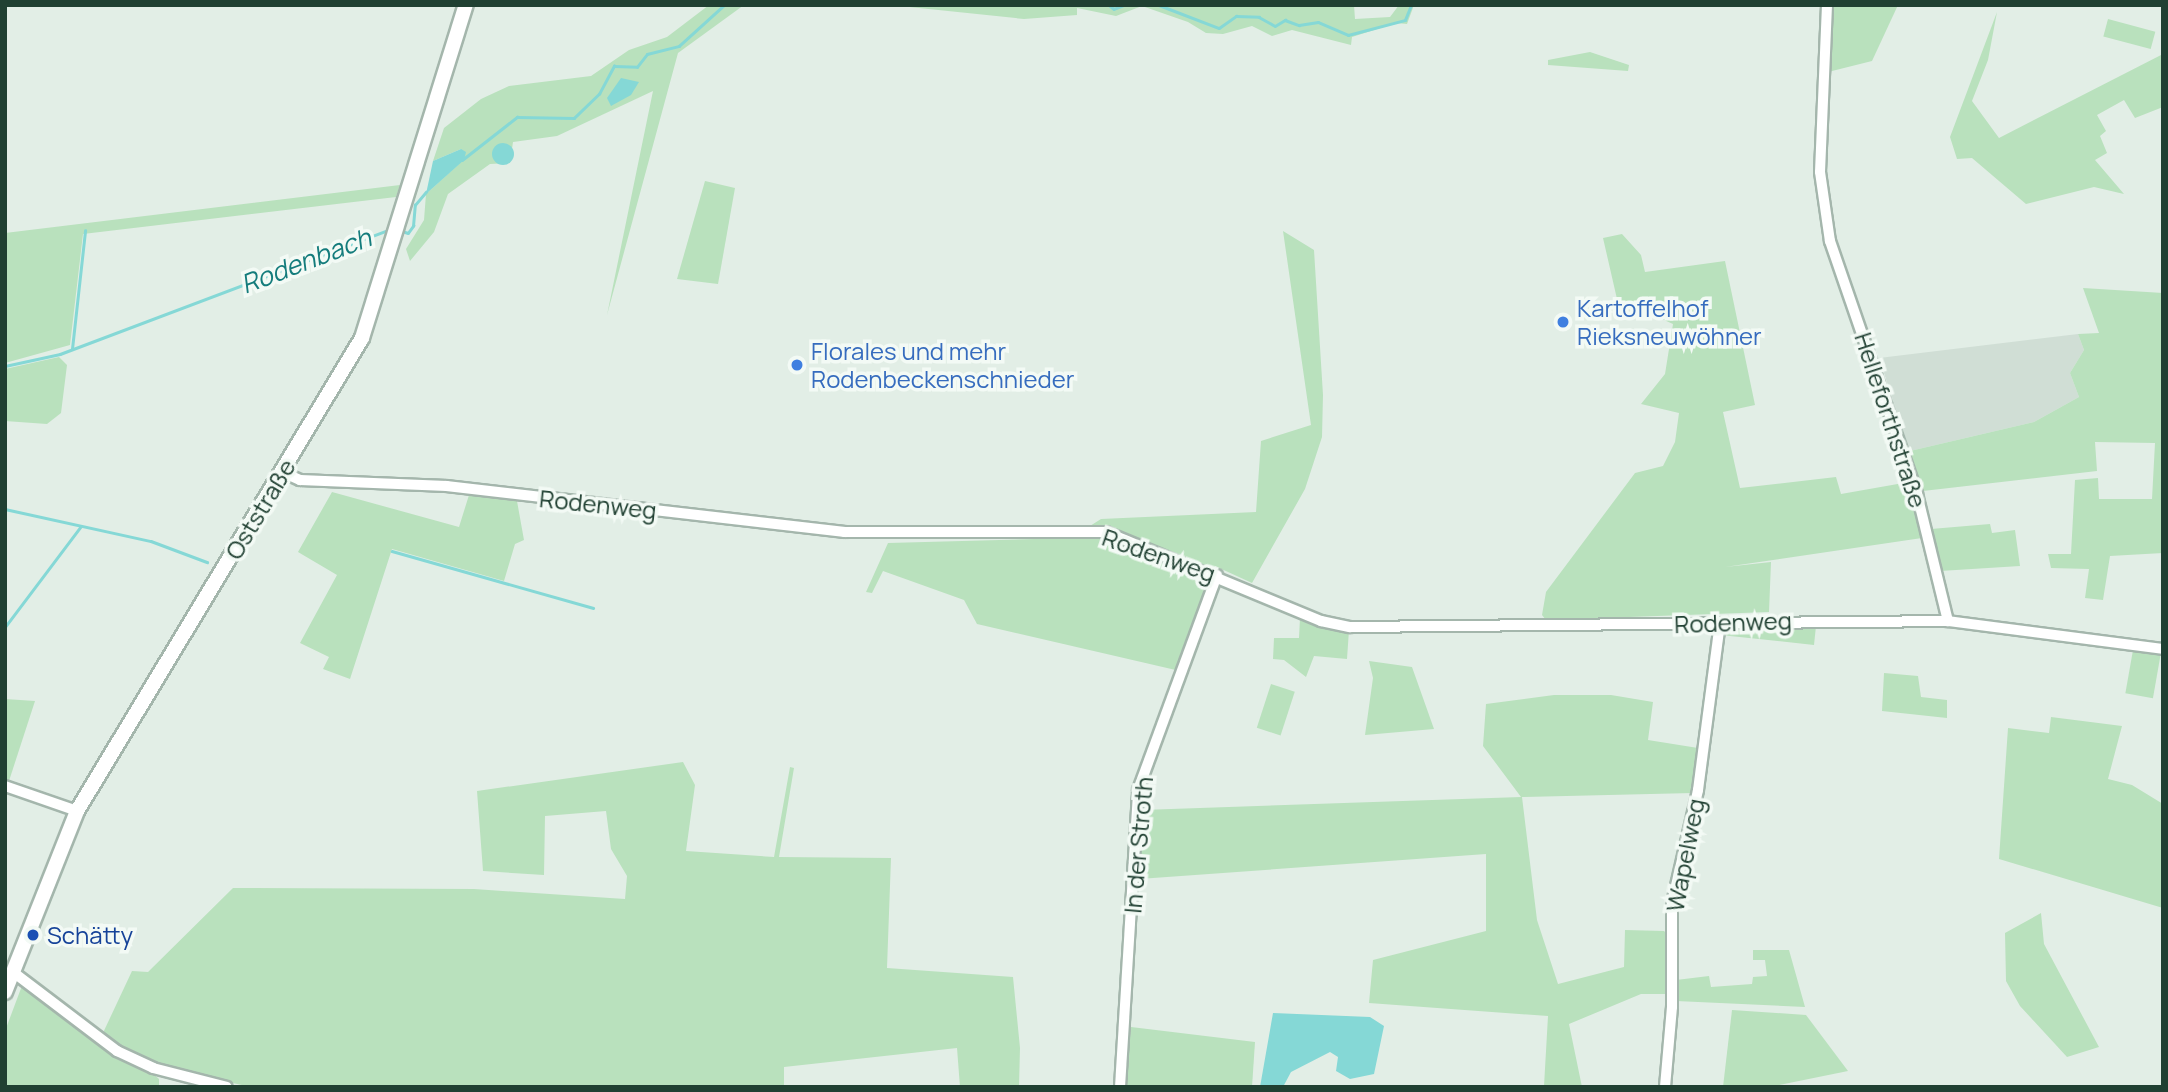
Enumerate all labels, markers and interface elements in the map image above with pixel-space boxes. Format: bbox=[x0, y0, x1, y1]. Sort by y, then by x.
water label: Rodenbach bbox=[236, 222, 376, 300]
place label: Kartoffelhof Rieksneuwöhner bbox=[1577, 294, 1762, 350]
marker: Kartoffelhof Rieksneuwöhner bbox=[1555, 314, 1571, 330]
street label: Helleforthstraße bbox=[1849, 329, 1933, 511]
place label: Florales und mehr Rodenbeckenschnieder bbox=[811, 337, 1075, 393]
marker: Florales und mehr Rodenbeckenschnieder bbox=[789, 357, 805, 373]
street label: Oststraße bbox=[219, 454, 301, 564]
street label: Rodenweg bbox=[538, 484, 658, 524]
street label: Rodenweg bbox=[1099, 522, 1219, 588]
street label: Rodenweg bbox=[1674, 606, 1792, 638]
street label: In der Stroth bbox=[1118, 775, 1158, 915]
street label: Wapelweg bbox=[1660, 796, 1710, 914]
place label: Schätty bbox=[47, 921, 133, 949]
marker: Schätty bbox=[25, 927, 41, 943]

